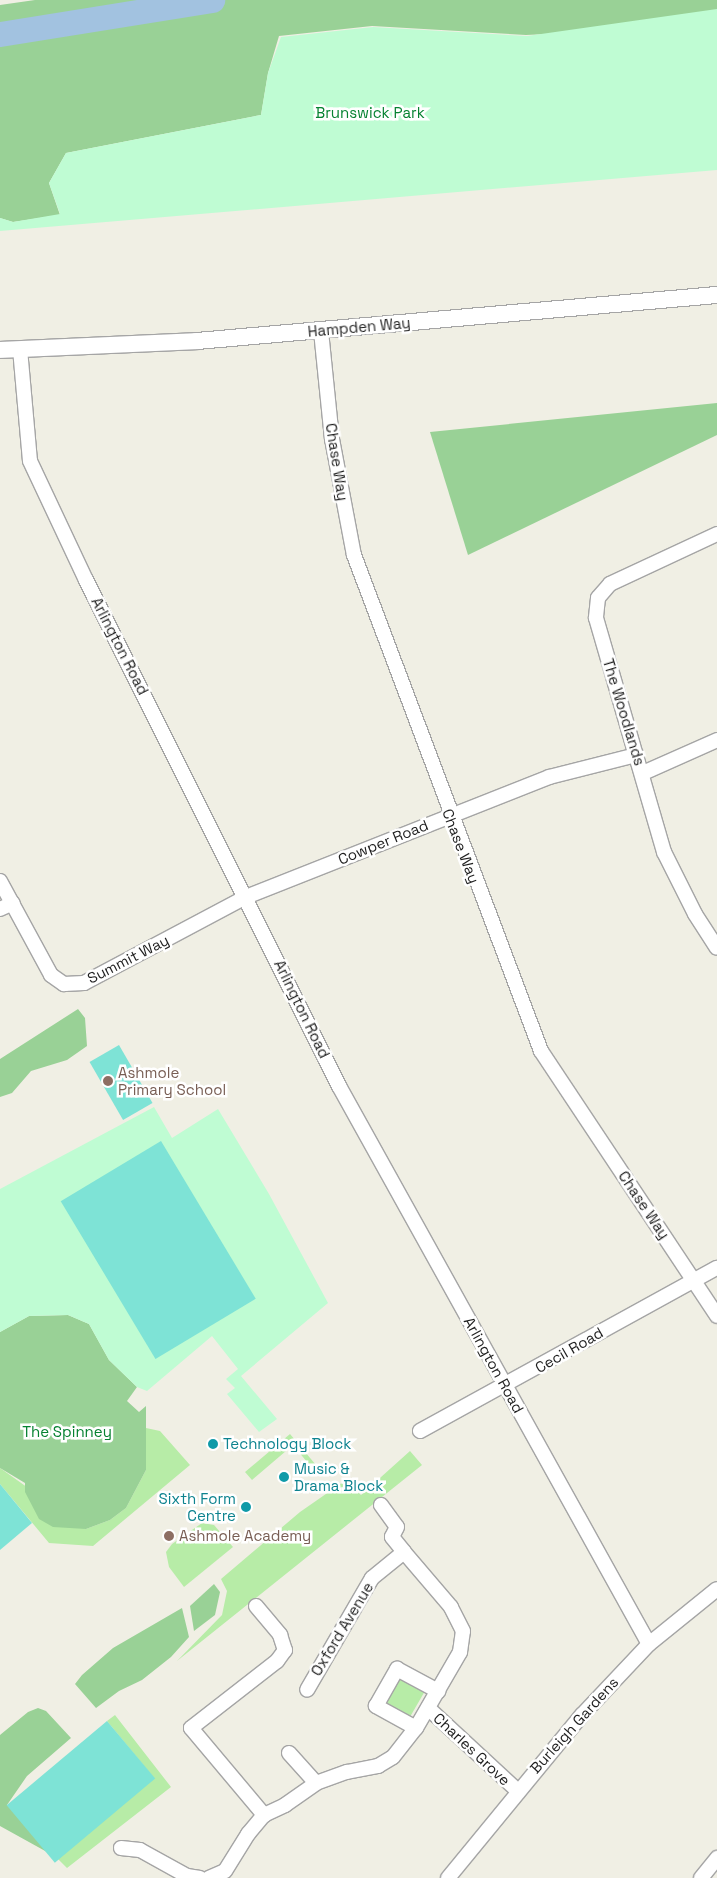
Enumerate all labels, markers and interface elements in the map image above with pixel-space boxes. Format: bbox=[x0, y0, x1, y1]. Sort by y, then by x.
park label: Brunswick Park bbox=[315, 104, 425, 122]
street label: Hampden Way bbox=[307, 314, 411, 340]
street label: Chase Way bbox=[322, 422, 352, 502]
street label: Arlington Road bbox=[88, 594, 152, 698]
street label: The Woodlands bbox=[599, 656, 649, 768]
street label: Chase Way bbox=[439, 806, 483, 886]
street label: Cowper Road bbox=[335, 816, 431, 868]
street label: Summit Way bbox=[84, 931, 172, 987]
street label: Arlington Road bbox=[270, 957, 334, 1061]
place label: Ashmole Primary School bbox=[118, 1063, 226, 1098]
marker: Ashmole Primary School bbox=[102, 1075, 114, 1087]
street label: Chase Way bbox=[615, 1167, 673, 1243]
street label: Arlington Road bbox=[460, 1314, 528, 1416]
street label: Cecil Road bbox=[532, 1323, 606, 1377]
park label: The Spinney bbox=[22, 1423, 112, 1441]
place label: Technology Block bbox=[223, 1435, 351, 1453]
marker: Technology Block bbox=[207, 1438, 219, 1450]
place label: Music & Drama Block bbox=[294, 1459, 383, 1494]
marker: Music & Drama Block bbox=[278, 1471, 290, 1483]
place label: Sixth Form Centre bbox=[158, 1489, 236, 1524]
marker: Sixth Form Centre bbox=[240, 1501, 252, 1513]
place label: Ashmole Academy bbox=[179, 1527, 311, 1545]
marker: Ashmole Academy bbox=[163, 1530, 175, 1542]
street label: Oxford Avenue bbox=[307, 1579, 377, 1679]
street label: Burleigh Gardens bbox=[526, 1673, 622, 1777]
street label: Charles Grove bbox=[430, 1709, 514, 1789]

